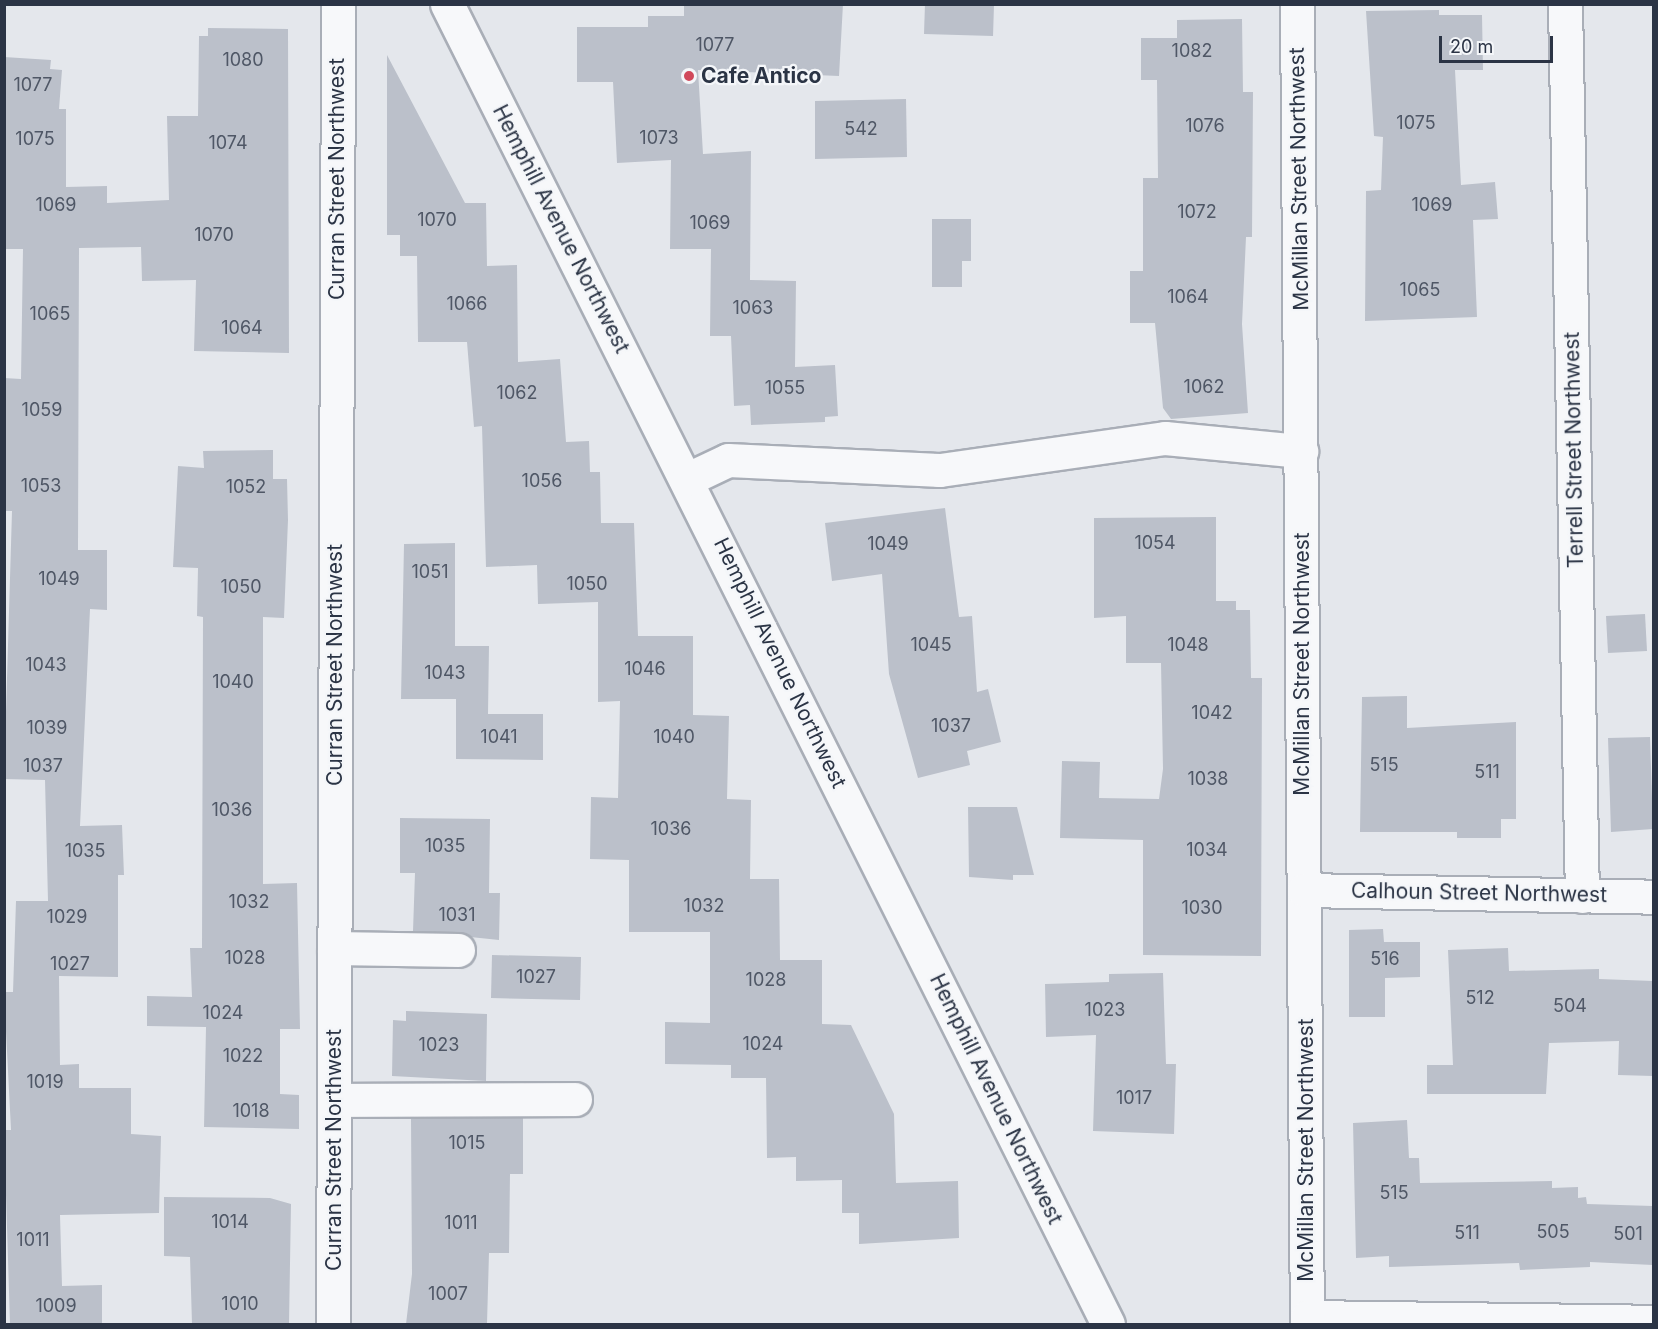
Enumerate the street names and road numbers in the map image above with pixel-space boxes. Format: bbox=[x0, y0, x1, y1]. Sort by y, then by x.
street label: McMillan Street Northwest bbox=[1284, 47, 1314, 311]
street label: Curran Street Northwest bbox=[324, 58, 350, 300]
street label: Hemphill Avenue Northwest bbox=[487, 101, 635, 357]
street label: Terrell Street Northwest bbox=[1559, 332, 1589, 568]
street label: McMillan Street Northwest bbox=[1289, 532, 1315, 796]
street label: Hemphill Avenue Northwest bbox=[708, 534, 852, 792]
street label: Curran Street Northwest bbox=[322, 544, 348, 786]
street label: Calhoun Street Northwest bbox=[1351, 878, 1607, 908]
street label: Hemphill Avenue Northwest bbox=[924, 970, 1068, 1228]
street label: McMillan Street Northwest bbox=[1293, 1018, 1319, 1282]
street label: Curran Street Northwest bbox=[321, 1029, 347, 1271]

